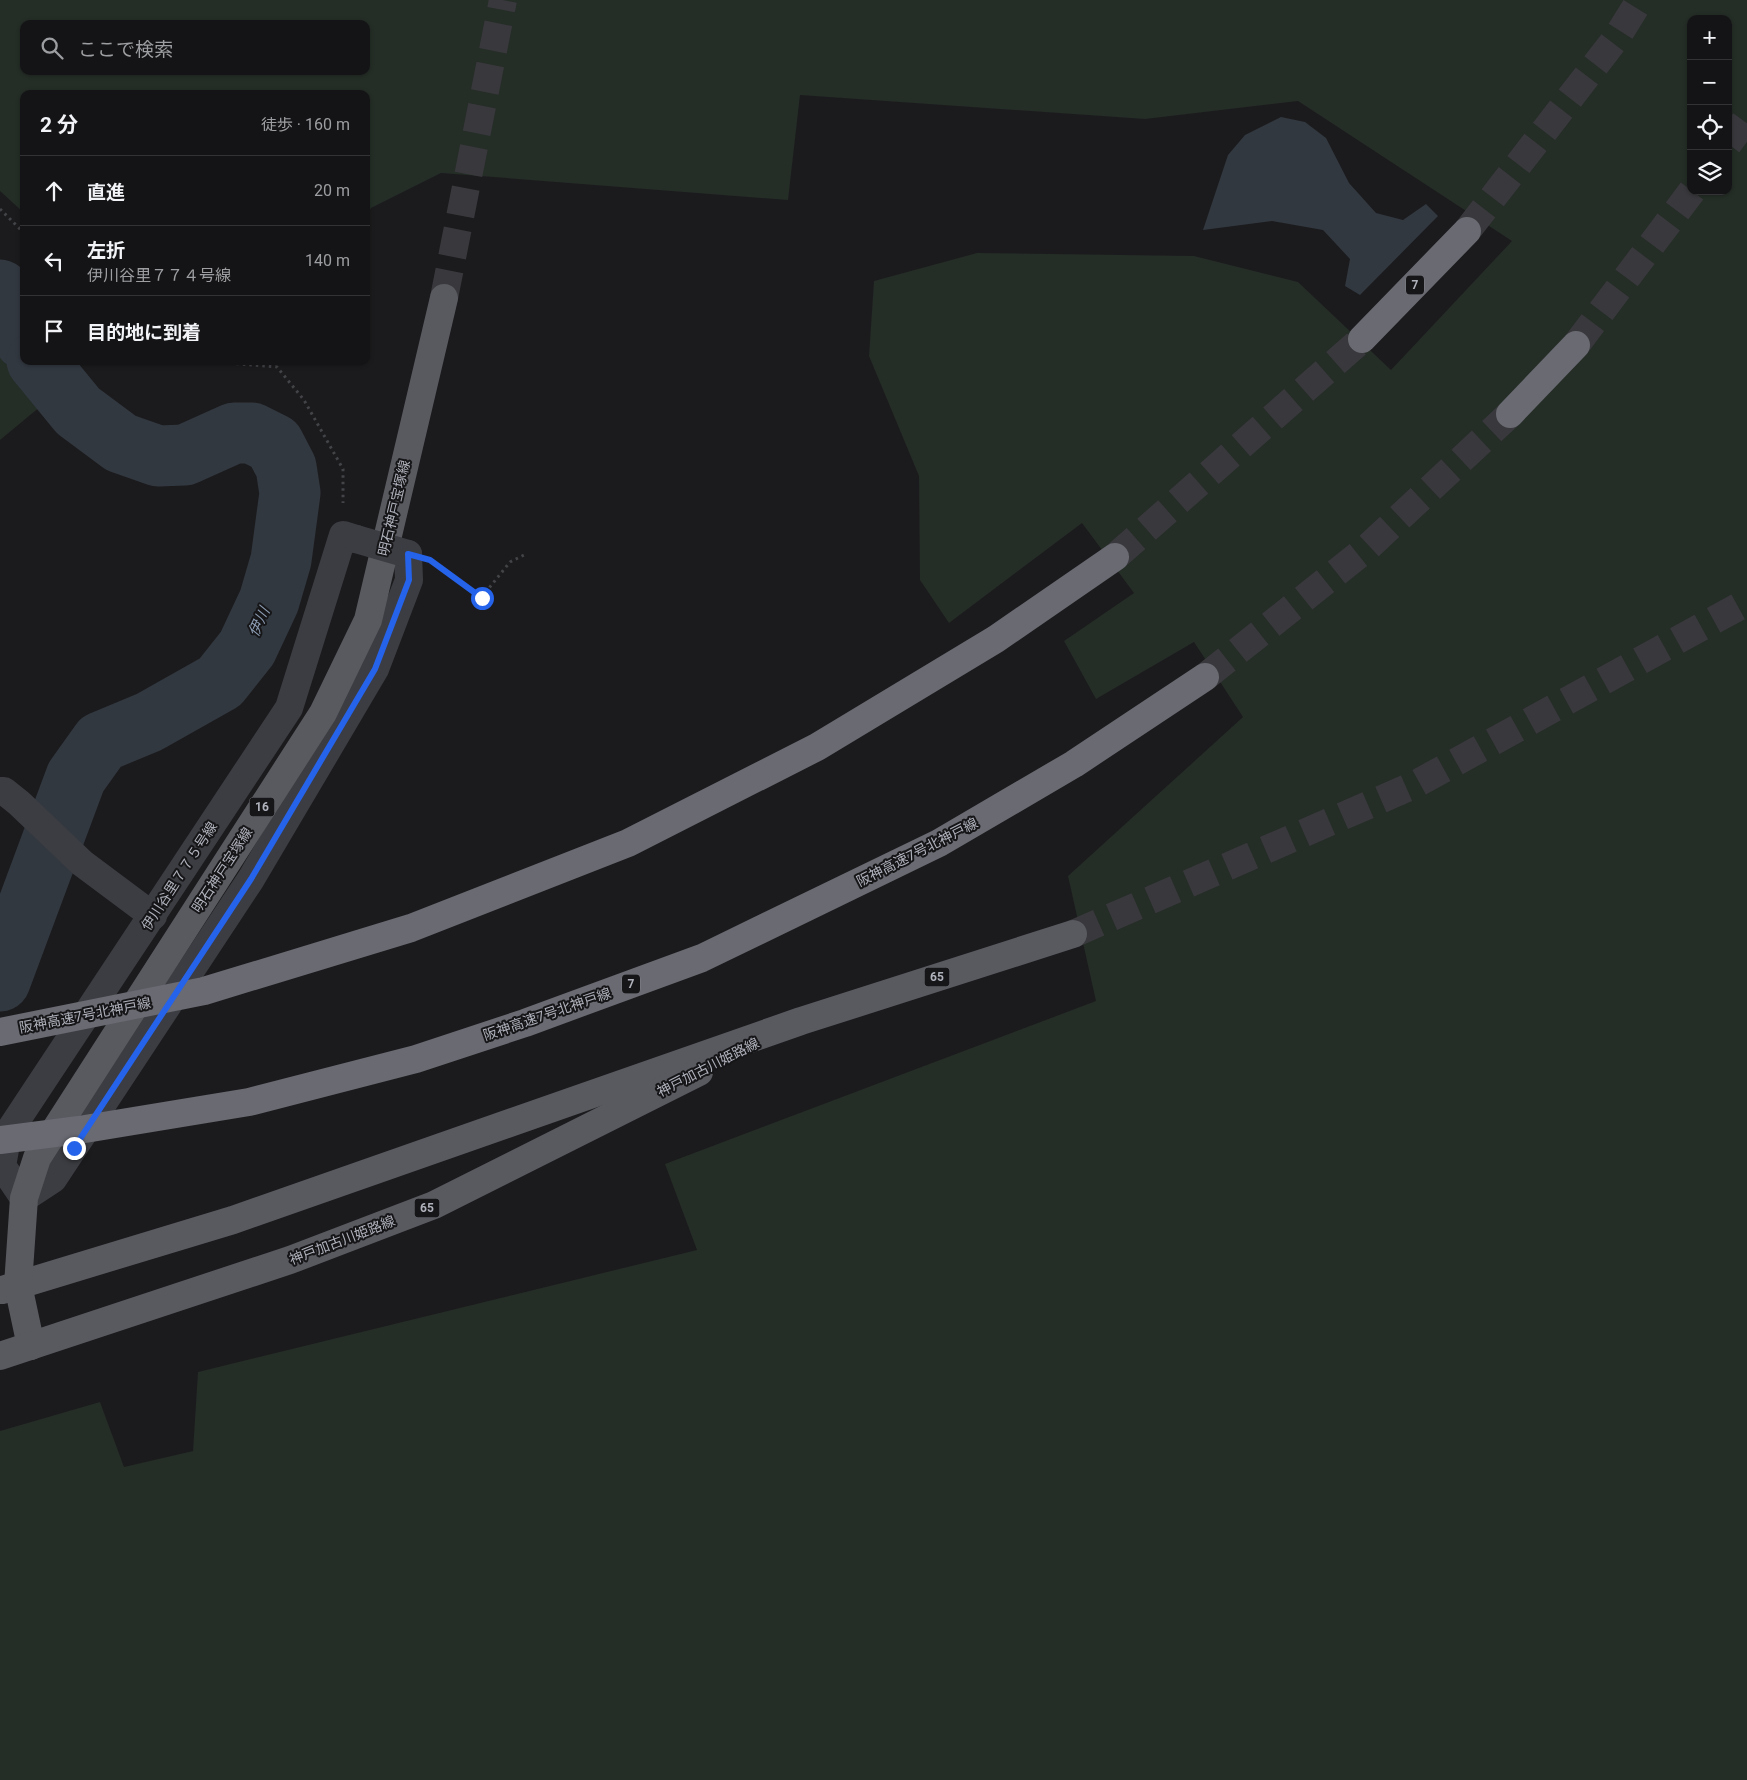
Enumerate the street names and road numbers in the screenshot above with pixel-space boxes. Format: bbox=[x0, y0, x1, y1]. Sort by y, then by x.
road number: 7 bbox=[1406, 276, 1424, 294]
street label: 明石神戸宝塚線 bbox=[375, 458, 413, 558]
road number: 16 bbox=[250, 798, 274, 816]
street label: 阪神高速7号北神戸線 bbox=[854, 814, 980, 890]
street label: 伊川谷里７７５号線 bbox=[138, 819, 220, 933]
street label: 明石神戸宝塚線 bbox=[189, 825, 255, 915]
road number: 65 bbox=[924, 968, 950, 986]
road number: 7 bbox=[622, 974, 640, 994]
street label: 阪神高速7号北神戸線 bbox=[481, 985, 613, 1043]
street label: 阪神高速7号北神戸線 bbox=[18, 994, 152, 1036]
street label: 神戸加古川姫路線 bbox=[654, 1034, 762, 1100]
road number: 65 bbox=[414, 1198, 440, 1218]
street label: 神戸加古川姫路線 bbox=[287, 1212, 397, 1268]

